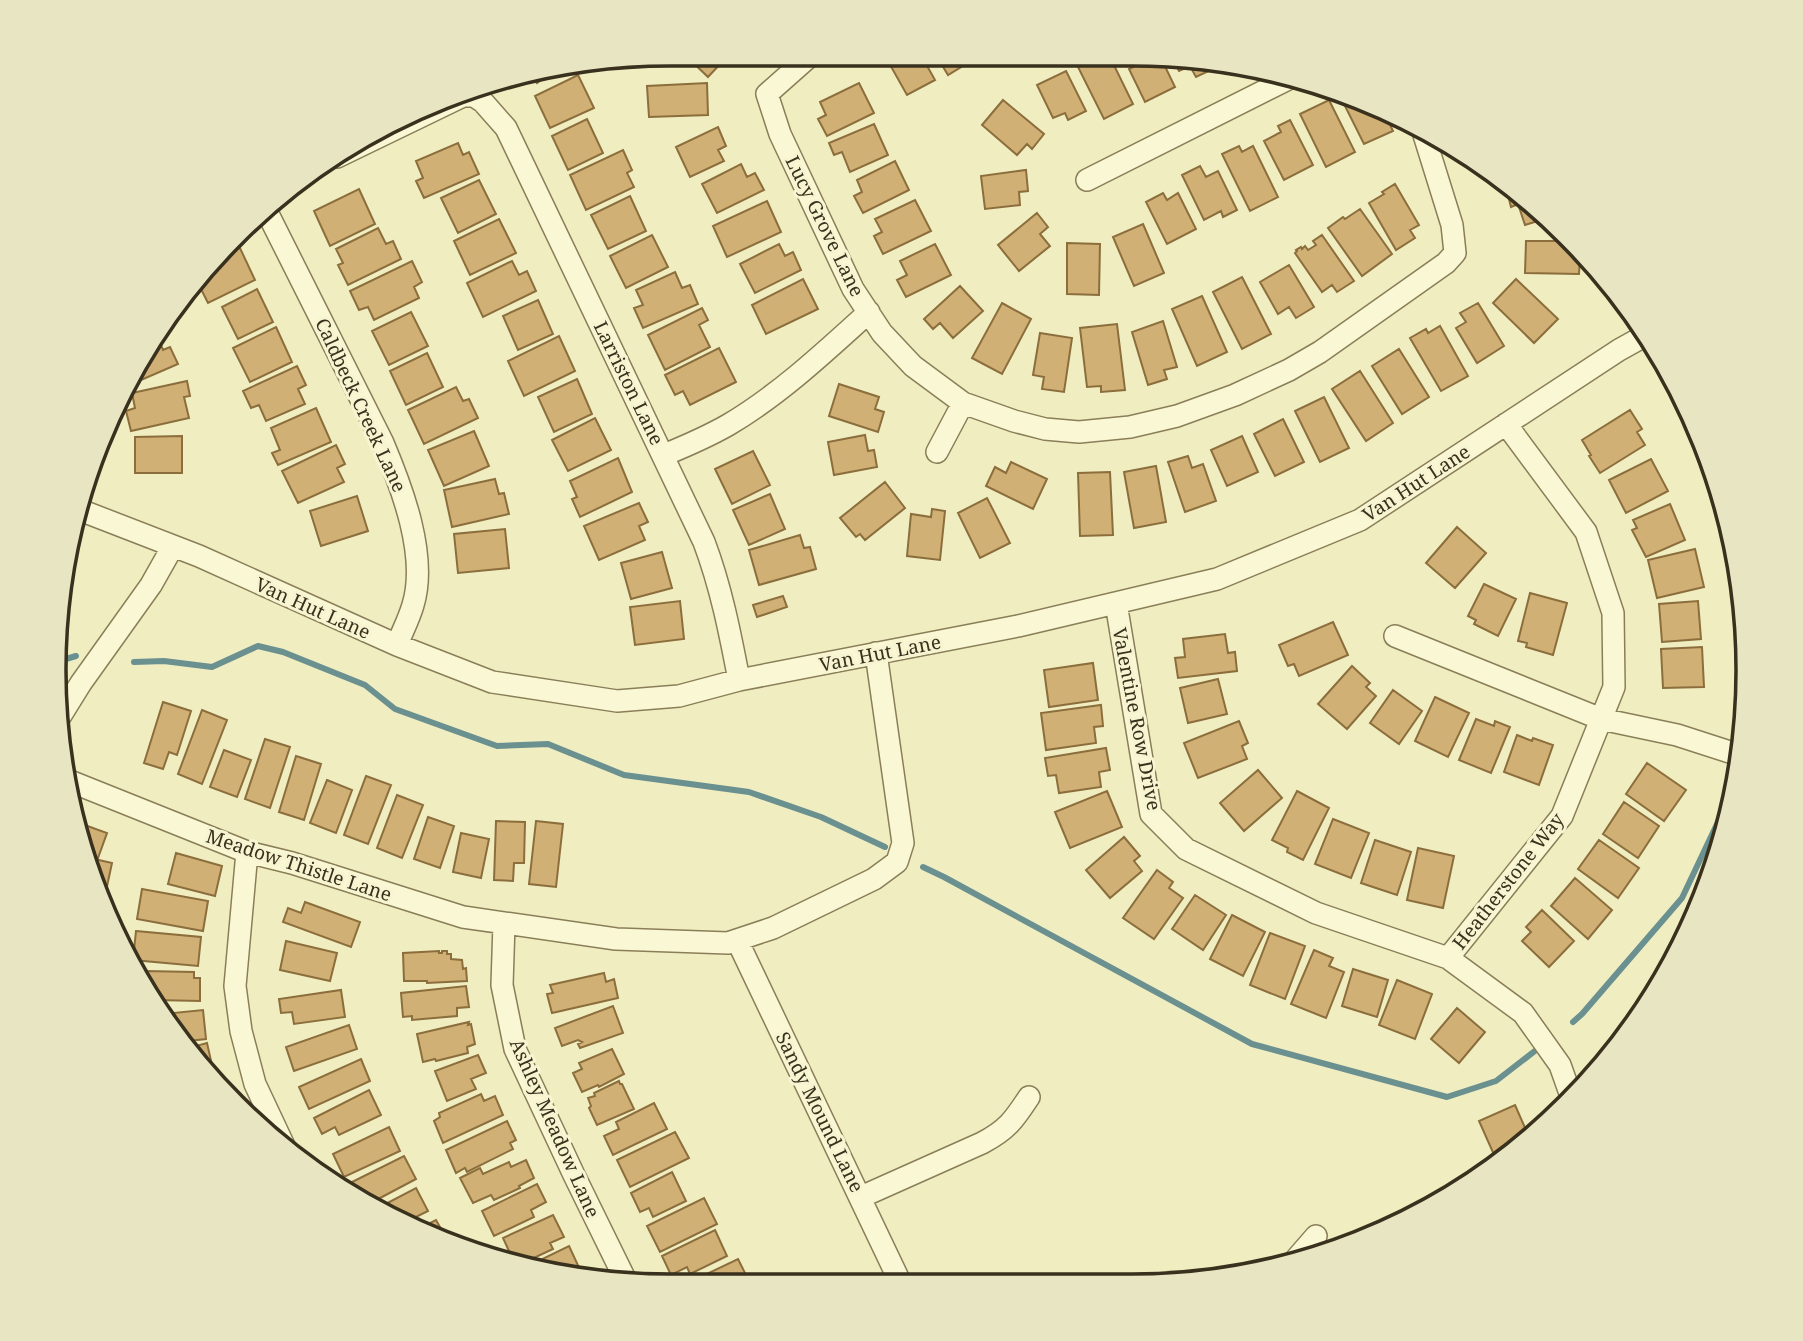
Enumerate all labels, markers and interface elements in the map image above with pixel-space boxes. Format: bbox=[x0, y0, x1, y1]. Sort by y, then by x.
street label: Lucy Grove Lane bbox=[780, 151, 870, 301]
street label: Caldbeck Creek Lane bbox=[309, 314, 413, 496]
street label: Larriston Lane bbox=[588, 317, 670, 449]
street label: Van Hut Lane bbox=[1357, 439, 1475, 527]
street label: Van Hut Lane bbox=[251, 571, 375, 645]
street label: Valentine Row Drive bbox=[1107, 625, 1167, 813]
street label: Van Hut Lane bbox=[817, 628, 943, 678]
street label: Heatherstone Way bbox=[1446, 807, 1570, 955]
street label: Meadow Thistle Lane bbox=[203, 823, 395, 907]
street label: Sandy Mound Lane bbox=[770, 1028, 870, 1196]
street label: Ashley Meadow Lane bbox=[504, 1034, 606, 1222]

